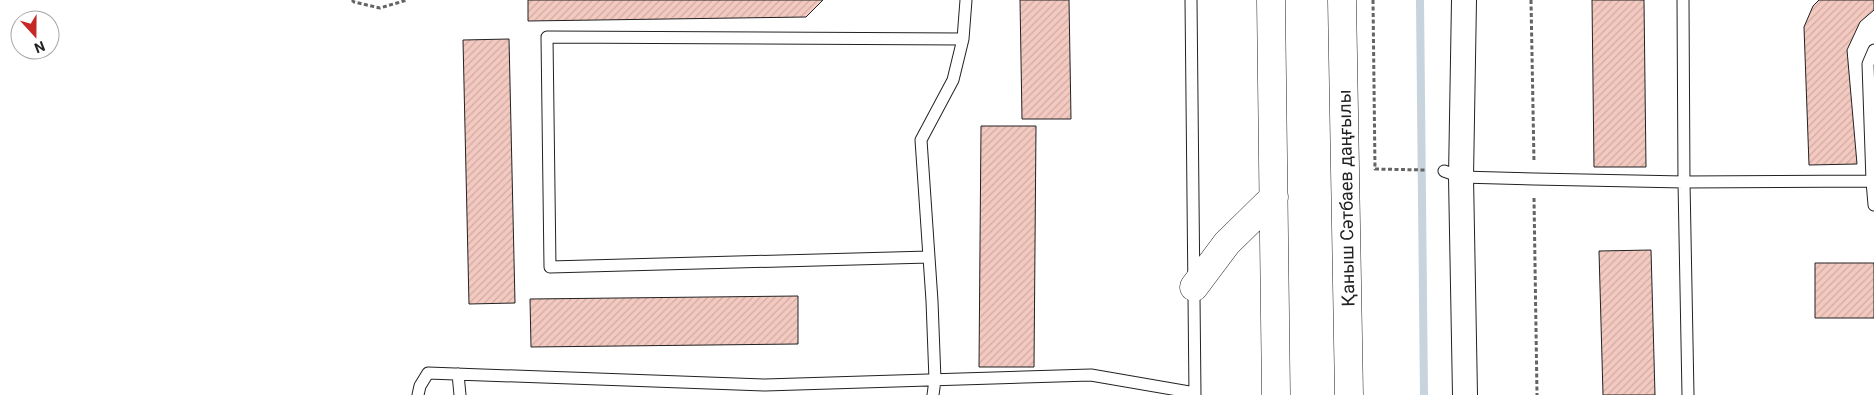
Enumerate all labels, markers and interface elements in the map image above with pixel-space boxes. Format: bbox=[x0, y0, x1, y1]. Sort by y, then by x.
north arrow bbox=[10, 10, 60, 60]
text: N bbox=[32, 38, 47, 56]
street label: Қаныш Сәтбаев даңғылы bbox=[1334, 89, 1358, 307]

